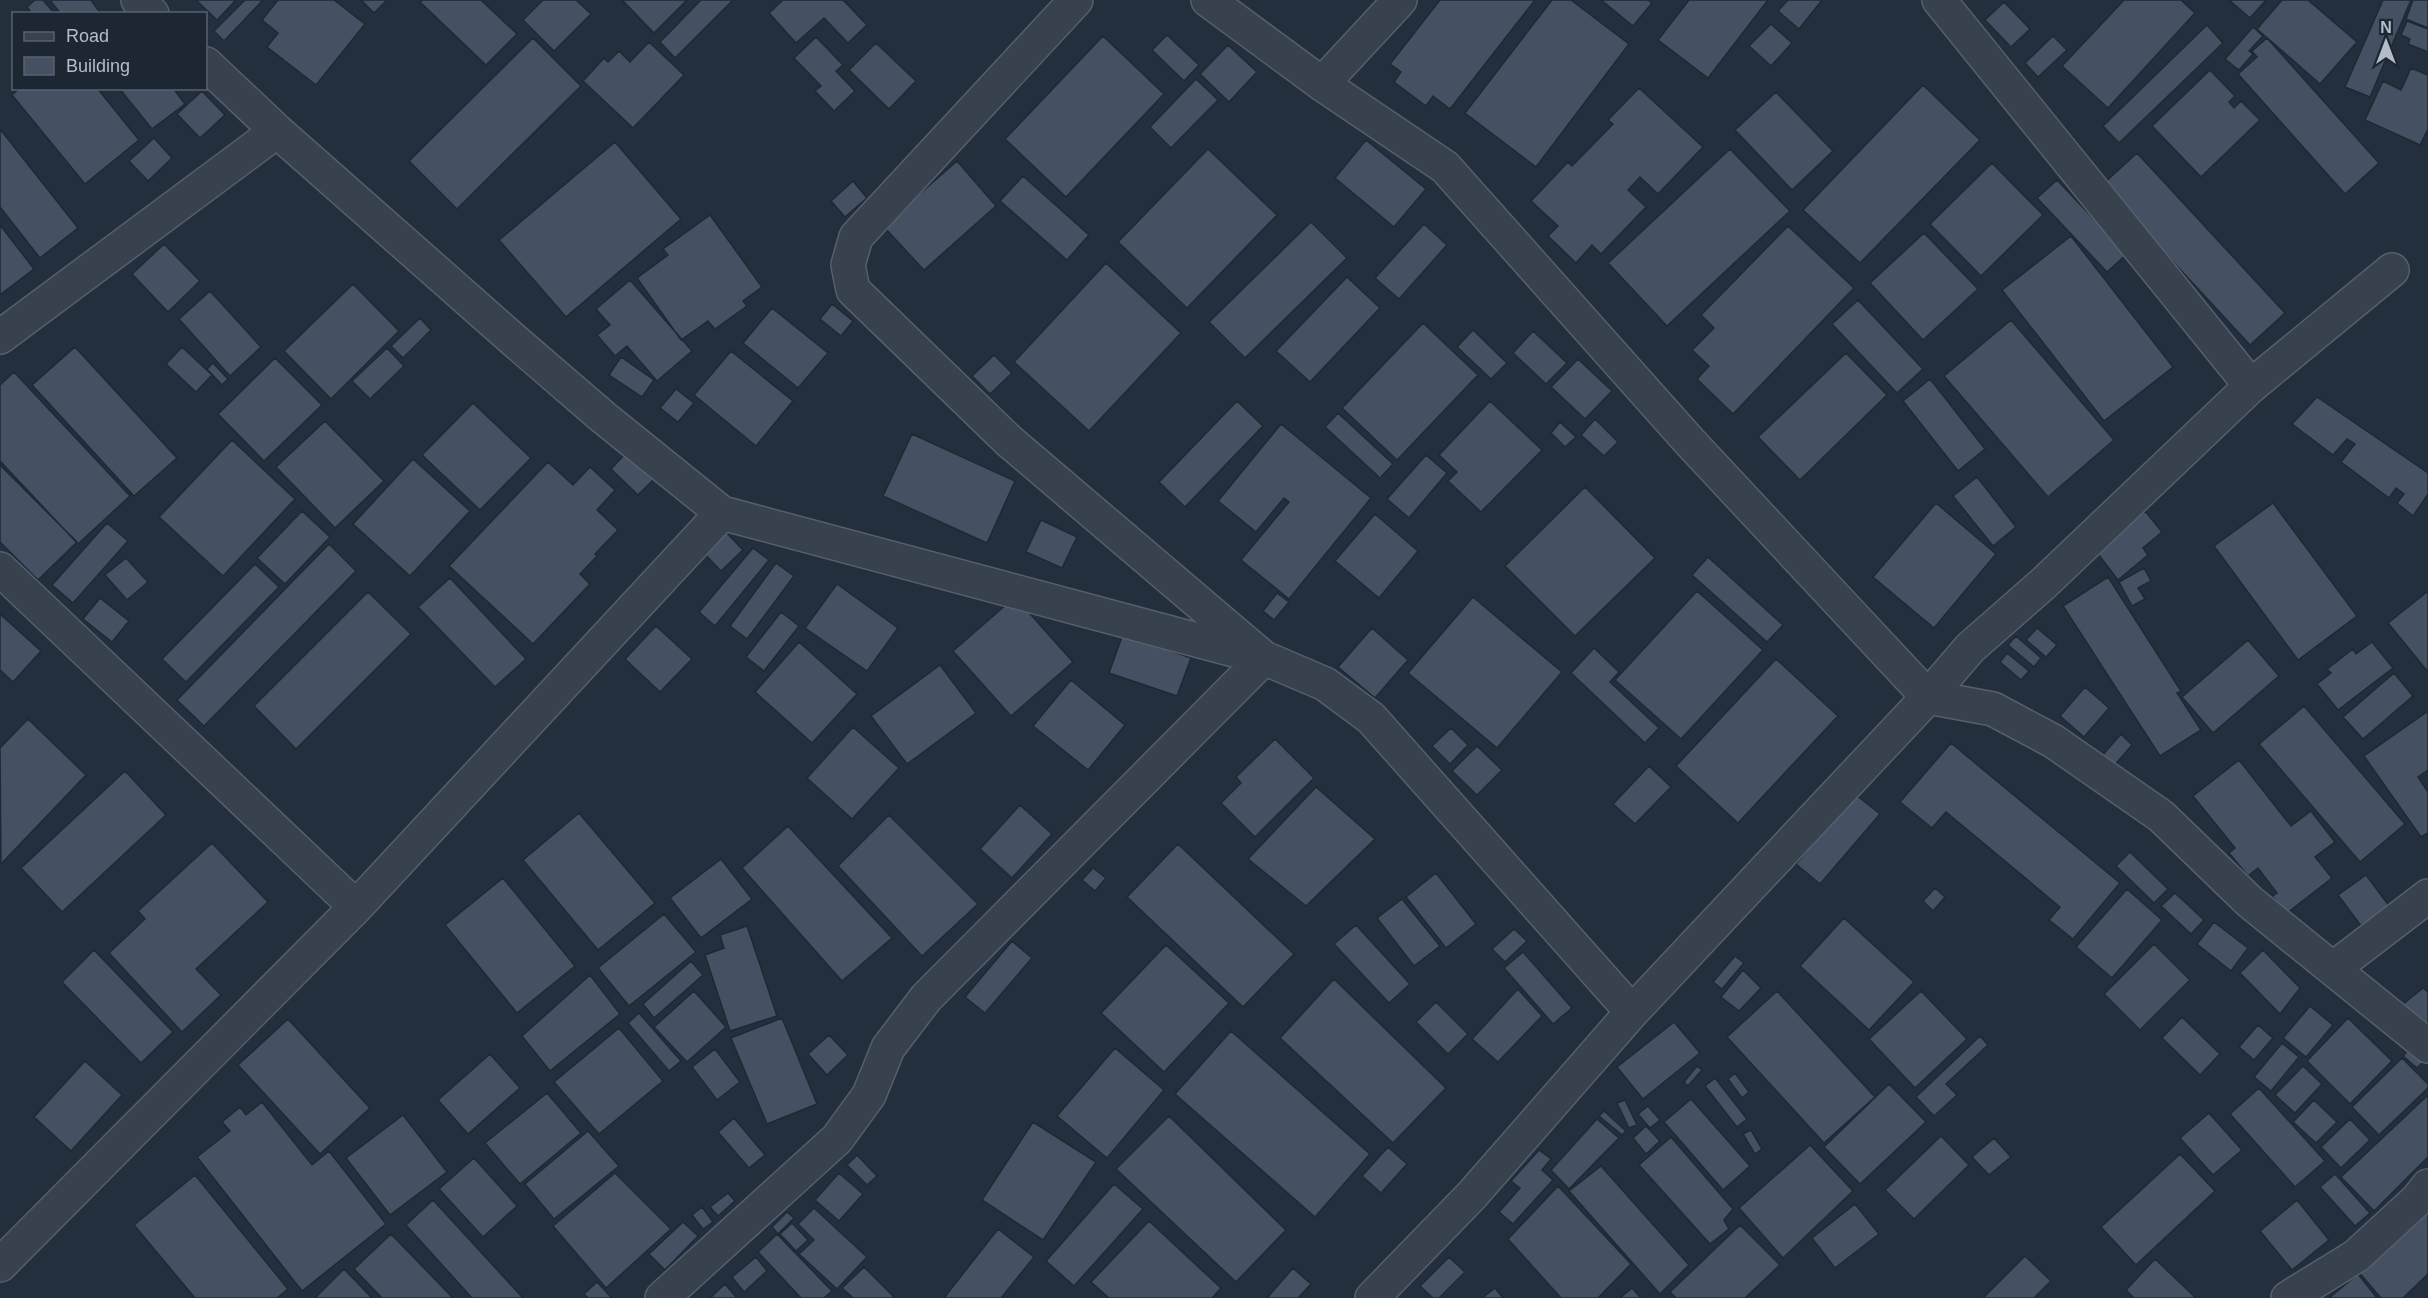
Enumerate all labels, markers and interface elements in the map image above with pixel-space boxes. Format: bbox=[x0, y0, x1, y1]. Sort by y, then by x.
legend bbox=[12, 12, 207, 90]
north arrow bbox=[2356, 12, 2416, 72]
text: N bbox=[2380, 19, 2392, 36]
text: Road bbox=[66, 26, 109, 46]
text: Building bbox=[66, 56, 130, 76]

